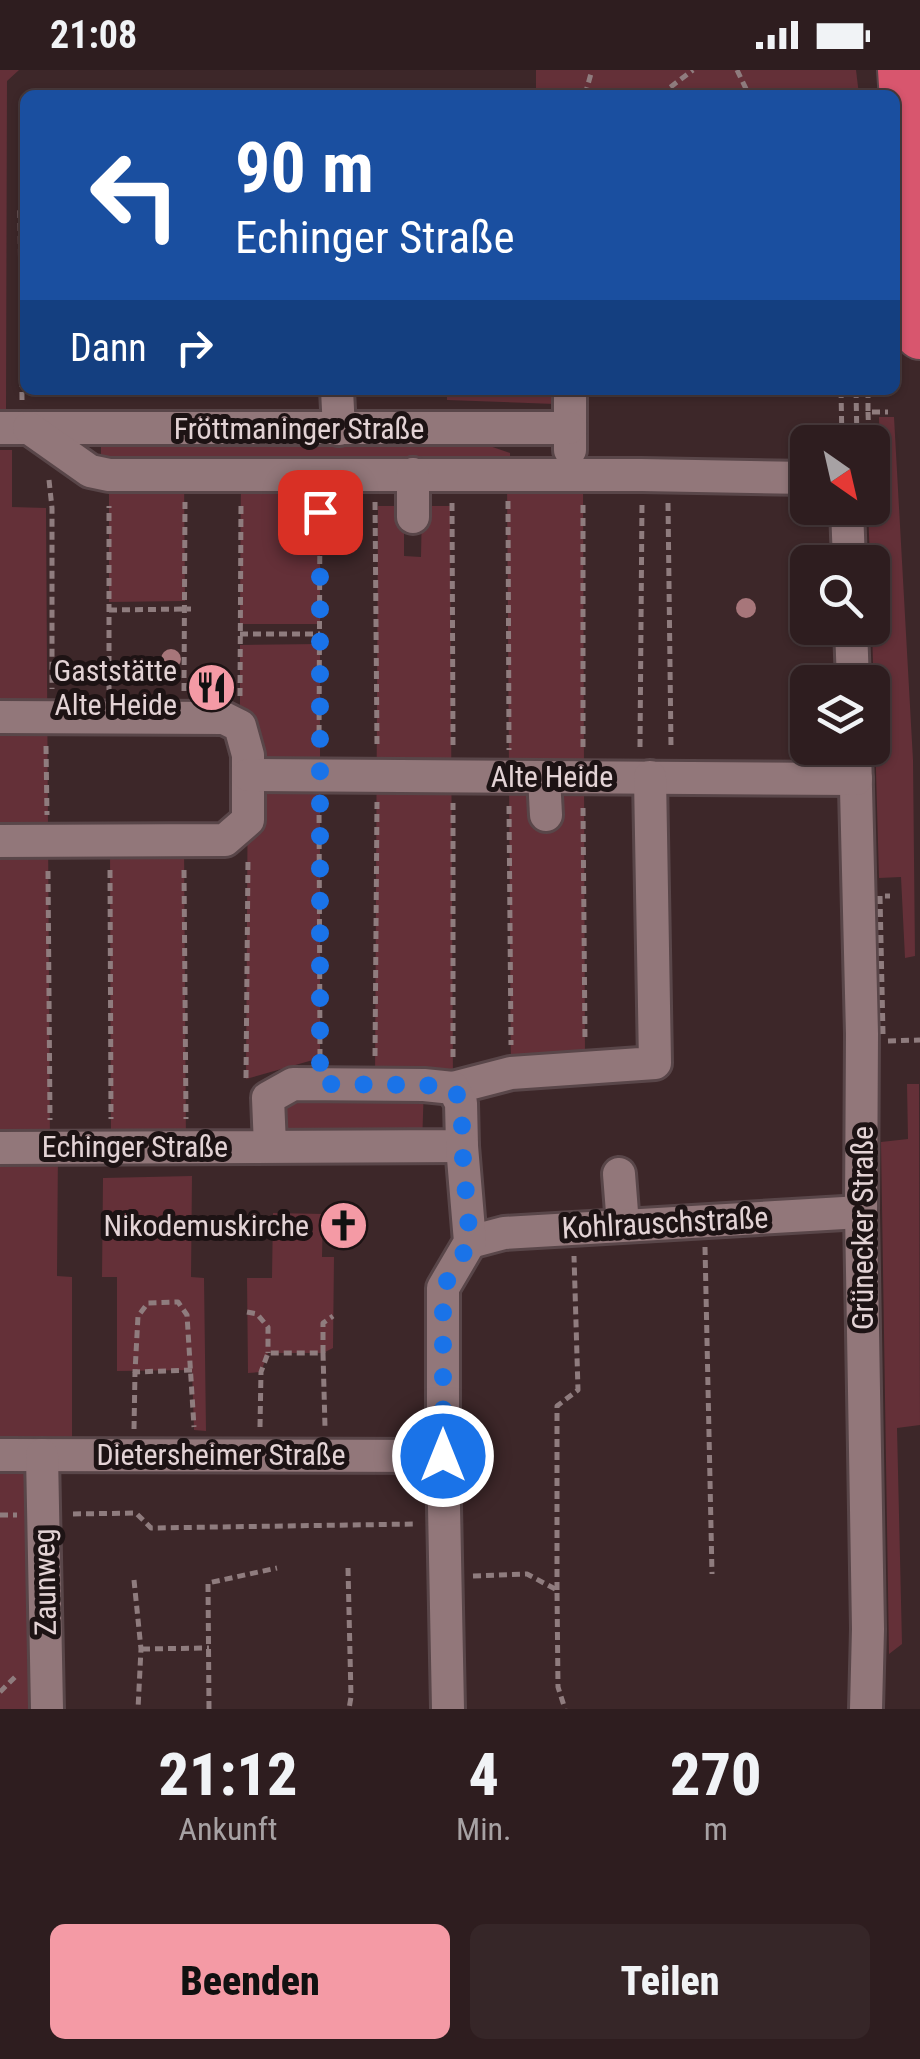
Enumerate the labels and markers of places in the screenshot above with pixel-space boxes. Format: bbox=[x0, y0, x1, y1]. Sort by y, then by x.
pin bbox=[278, 470, 363, 555]
place label: Gaststätte Alte Heide bbox=[54, 653, 177, 722]
restaurant icon: Gaststätte Alte Heide bbox=[186, 662, 238, 714]
church icon: Nikodemuskirche bbox=[318, 1200, 370, 1252]
place label: Nikodemuskirche bbox=[104, 1208, 309, 1243]

